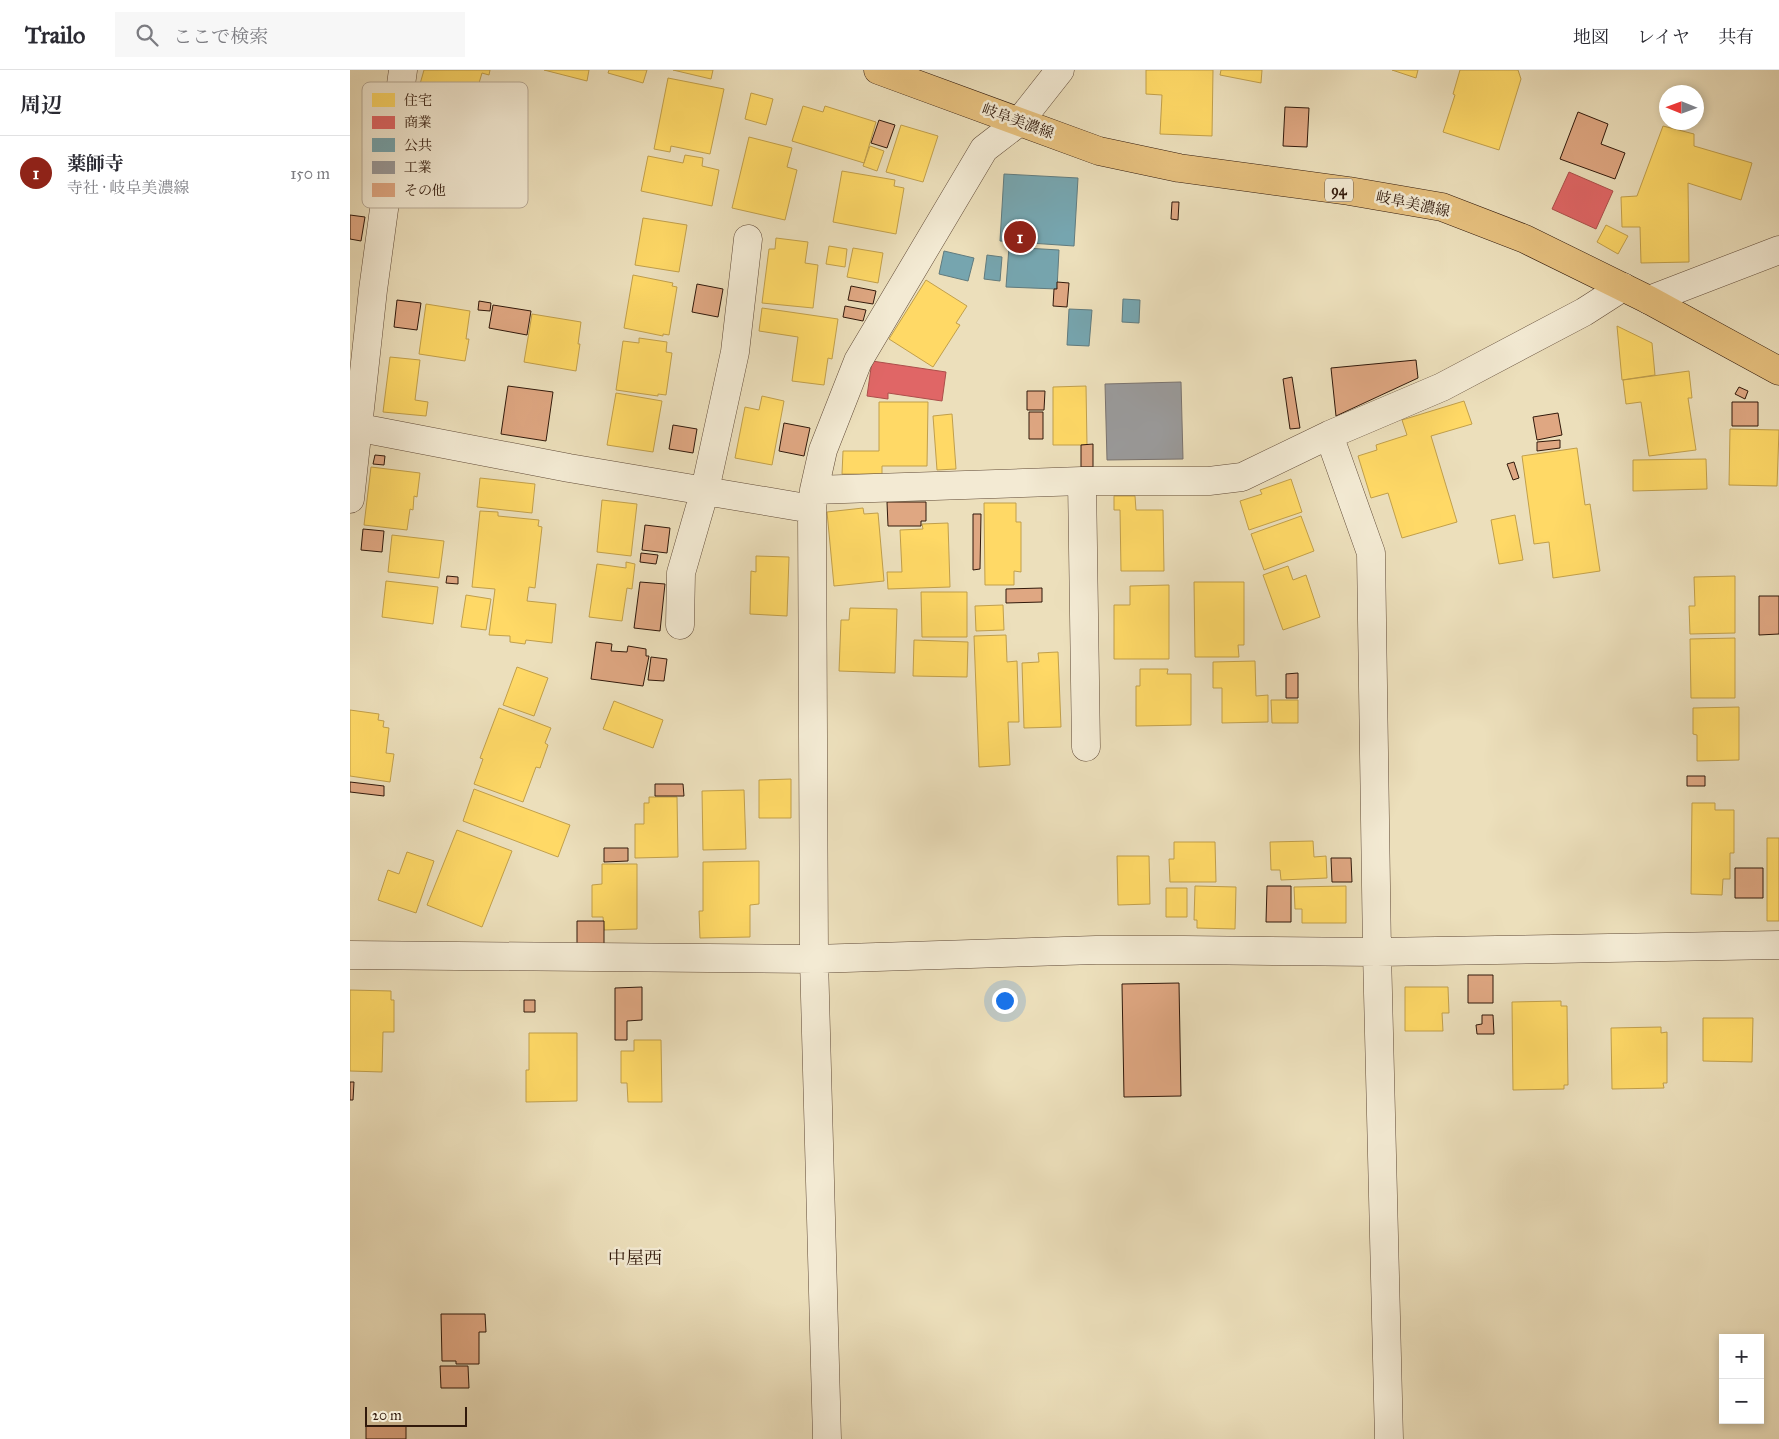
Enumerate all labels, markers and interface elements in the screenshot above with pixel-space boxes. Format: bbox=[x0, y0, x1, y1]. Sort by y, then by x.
search box bbox=[115, 12, 465, 57]
text: Trailo bbox=[25, 20, 85, 50]
icon: search bbox=[133, 21, 161, 49]
text: ここで検索 bbox=[173, 25, 268, 48]
text: 地図 bbox=[1573, 26, 1609, 48]
text: レイヤ bbox=[1637, 26, 1690, 48]
text: 共有 bbox=[1718, 26, 1754, 48]
legend bbox=[362, 82, 528, 208]
north arrow bbox=[1659, 85, 1704, 130]
text: 周辺 bbox=[20, 92, 62, 118]
text: 住宅 bbox=[404, 92, 432, 109]
street label: 岐阜美濃線 bbox=[980, 100, 1056, 142]
text: 商業 bbox=[404, 114, 432, 131]
text: 公共 bbox=[404, 137, 432, 154]
text: 薬師寺 bbox=[67, 152, 124, 175]
text: 工業 bbox=[404, 159, 432, 176]
text: 1 bbox=[33, 164, 39, 183]
text: 150 m bbox=[290, 164, 330, 183]
text: 寺社 · 岐阜美濃線 bbox=[67, 178, 189, 197]
road number: 94 bbox=[1325, 178, 1353, 202]
text: その他 bbox=[404, 182, 446, 199]
street label: 岐阜美濃線 bbox=[1374, 187, 1452, 221]
pin: 1 bbox=[1004, 218, 1036, 256]
your location bbox=[992, 988, 1018, 1014]
district label: 中屋西 bbox=[608, 1247, 662, 1269]
map controls bbox=[1719, 1334, 1764, 1424]
button: + bbox=[1719, 1334, 1764, 1379]
button: − bbox=[1719, 1379, 1764, 1424]
scale bar bbox=[365, 1404, 468, 1427]
text: 20 m bbox=[372, 1407, 402, 1424]

